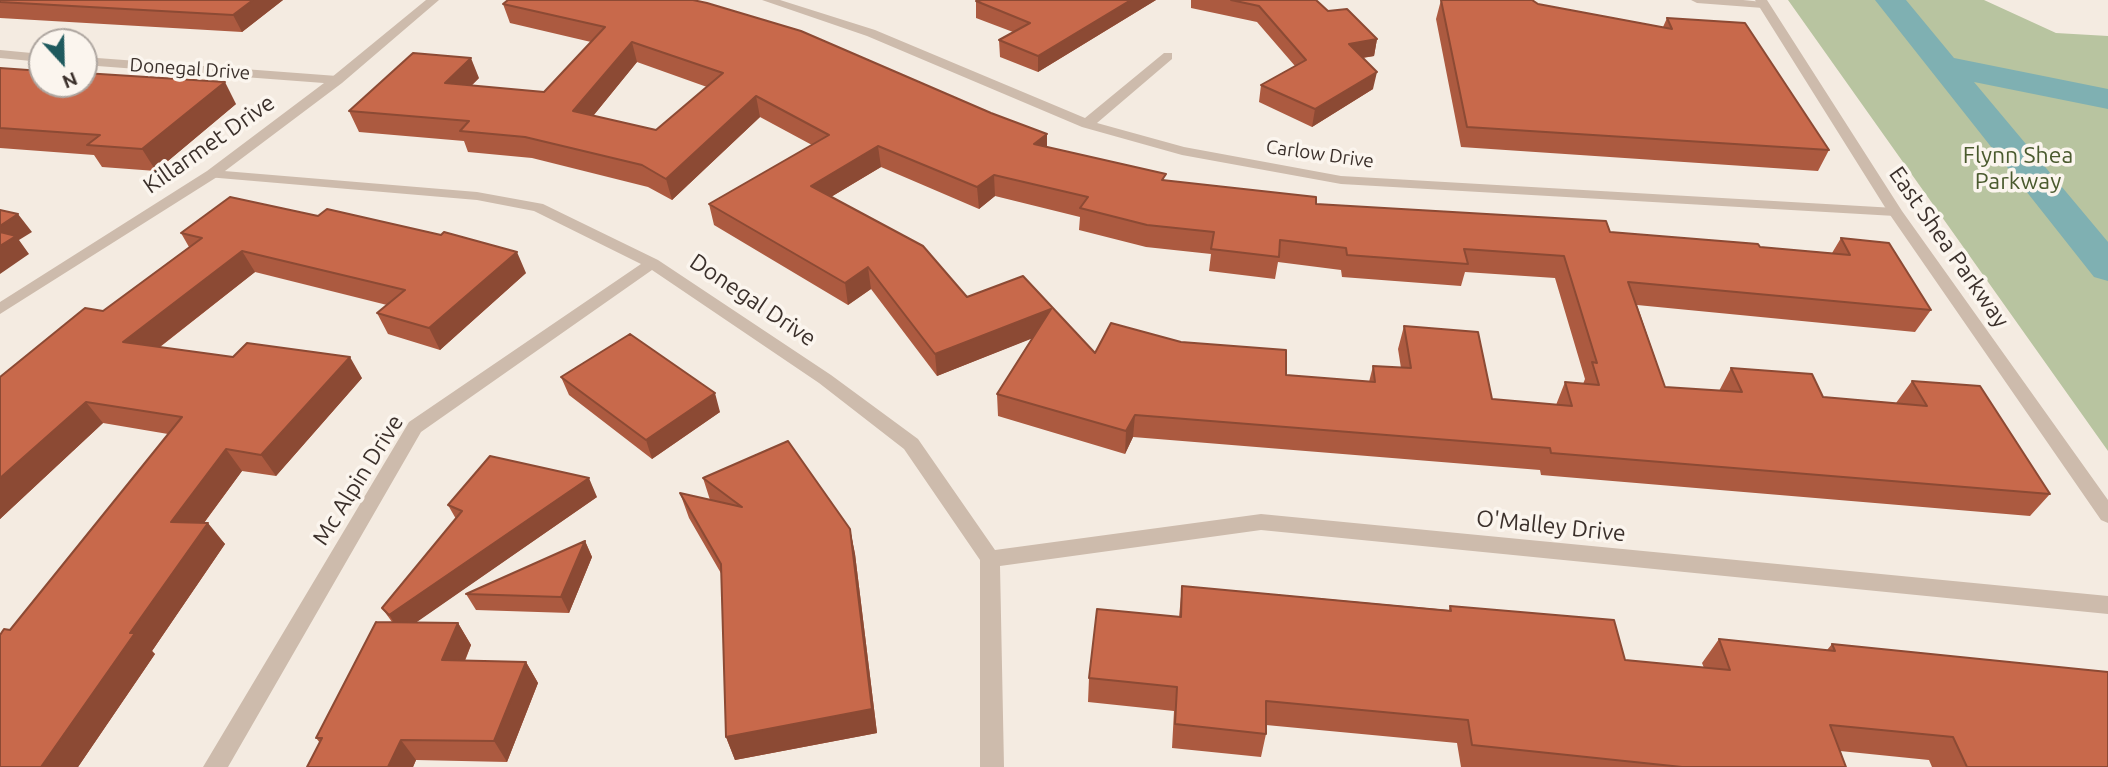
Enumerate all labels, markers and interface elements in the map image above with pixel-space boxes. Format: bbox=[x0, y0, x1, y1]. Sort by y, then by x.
north arrow bbox=[28, 28, 98, 98]
street label: Donegal Drive bbox=[129, 53, 251, 85]
text: N bbox=[59, 68, 81, 93]
street label: Killarmet Drive bbox=[138, 89, 280, 199]
street label: Carlow Drive bbox=[1265, 135, 1375, 173]
park label: Flynn Shea Parkway bbox=[1963, 141, 2073, 195]
street label: East Shea Parkway bbox=[1883, 161, 2015, 333]
street label: Donegal Drive bbox=[685, 248, 821, 352]
street label: Mc Alpin Drive bbox=[307, 410, 409, 550]
street label: O'Malley Drive bbox=[1475, 504, 1627, 548]

